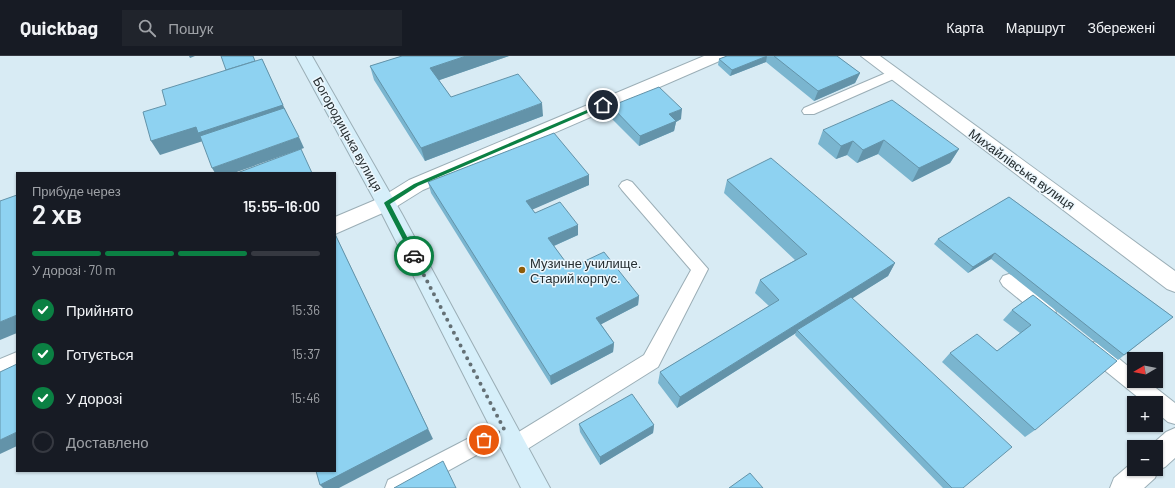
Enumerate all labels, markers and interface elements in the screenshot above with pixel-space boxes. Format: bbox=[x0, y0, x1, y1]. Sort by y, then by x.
search box bbox=[122, 10, 402, 46]
text: Quickbag bbox=[20, 16, 98, 39]
icon: search bbox=[136, 17, 158, 39]
text: Пошук bbox=[168, 19, 213, 37]
text: Карта bbox=[946, 19, 984, 36]
text: Маршрут bbox=[1006, 19, 1065, 36]
text: Збережені bbox=[1087, 19, 1155, 36]
street label: Богородицька вулиця bbox=[310, 74, 386, 194]
pin bbox=[586, 88, 620, 122]
icon: home bbox=[592, 94, 614, 116]
street label: Михайлівська вулиця bbox=[966, 125, 1078, 213]
text: Прибуде через bbox=[32, 183, 121, 199]
text: 15:55–16:00 bbox=[243, 197, 320, 215]
text: 2 хв bbox=[32, 198, 82, 229]
courier bbox=[394, 236, 434, 276]
icon: car bbox=[403, 245, 425, 267]
place label: Музичне училище. Старий корпус. bbox=[530, 255, 641, 286]
text: У дорозі · 70 m bbox=[32, 262, 116, 278]
marker: Музичне училище. Старий корпус. bbox=[517, 265, 527, 275]
icon: check bbox=[32, 299, 54, 321]
text: Прийнято bbox=[66, 301, 133, 319]
text: 15:36 bbox=[291, 302, 320, 318]
icon: check bbox=[32, 343, 54, 365]
text: Готується bbox=[66, 345, 134, 363]
text: 15:37 bbox=[292, 346, 320, 362]
north arrow bbox=[1127, 352, 1163, 388]
map controls bbox=[1127, 352, 1163, 476]
icon: check bbox=[32, 387, 54, 409]
text: У дорозі bbox=[66, 389, 122, 407]
text: 15:46 bbox=[291, 390, 320, 406]
button: + bbox=[1127, 396, 1163, 432]
pin bbox=[467, 423, 501, 457]
icon: bag bbox=[473, 429, 495, 451]
text: Доставлено bbox=[66, 433, 149, 451]
button: − bbox=[1127, 440, 1163, 476]

